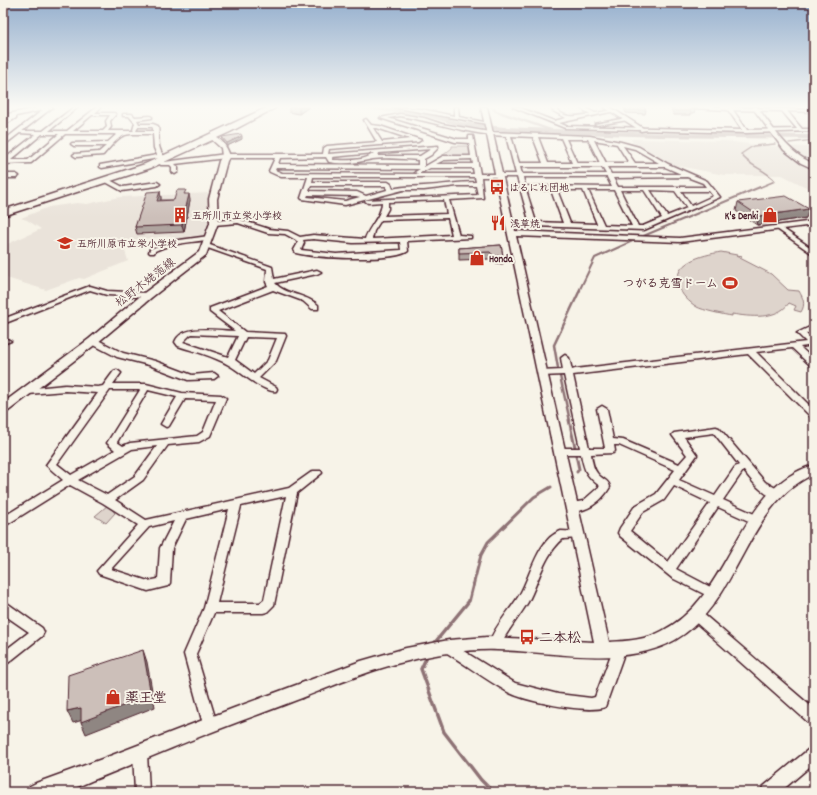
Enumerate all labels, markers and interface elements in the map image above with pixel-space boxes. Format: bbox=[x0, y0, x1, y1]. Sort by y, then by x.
bus stop icon: はるにれ団地 bbox=[488, 178, 506, 196]
place label: はるにれ団地 bbox=[509, 182, 569, 196]
building icon: 五所川市立栄小学校 bbox=[171, 206, 189, 224]
shop icon: K's Denki bbox=[761, 206, 779, 224]
place label: 五所川市立栄小学校 bbox=[192, 210, 282, 224]
place label: K's Denki bbox=[725, 210, 758, 224]
restaurant icon: 浅草焼 bbox=[489, 214, 507, 232]
place label: 浅草焼 bbox=[510, 218, 540, 232]
school or university icon: 五所川原市立栄小学校 bbox=[56, 234, 74, 252]
place label: 五所川原市立栄小学校 bbox=[77, 238, 177, 252]
shop icon: Honda bbox=[468, 249, 486, 267]
place label: Honda bbox=[489, 253, 514, 267]
street label: 松野木姥萢線 bbox=[112, 254, 180, 312]
sports icon: つがる克雪ドーム bbox=[721, 274, 739, 292]
place label: つがる克雪ドーム bbox=[622, 276, 718, 293]
bus stop icon: 二本松 bbox=[518, 628, 536, 646]
place label: 二本松 bbox=[539, 629, 581, 649]
shop icon: 薬王堂 bbox=[104, 688, 122, 706]
place label: 薬王堂 bbox=[125, 689, 167, 709]

